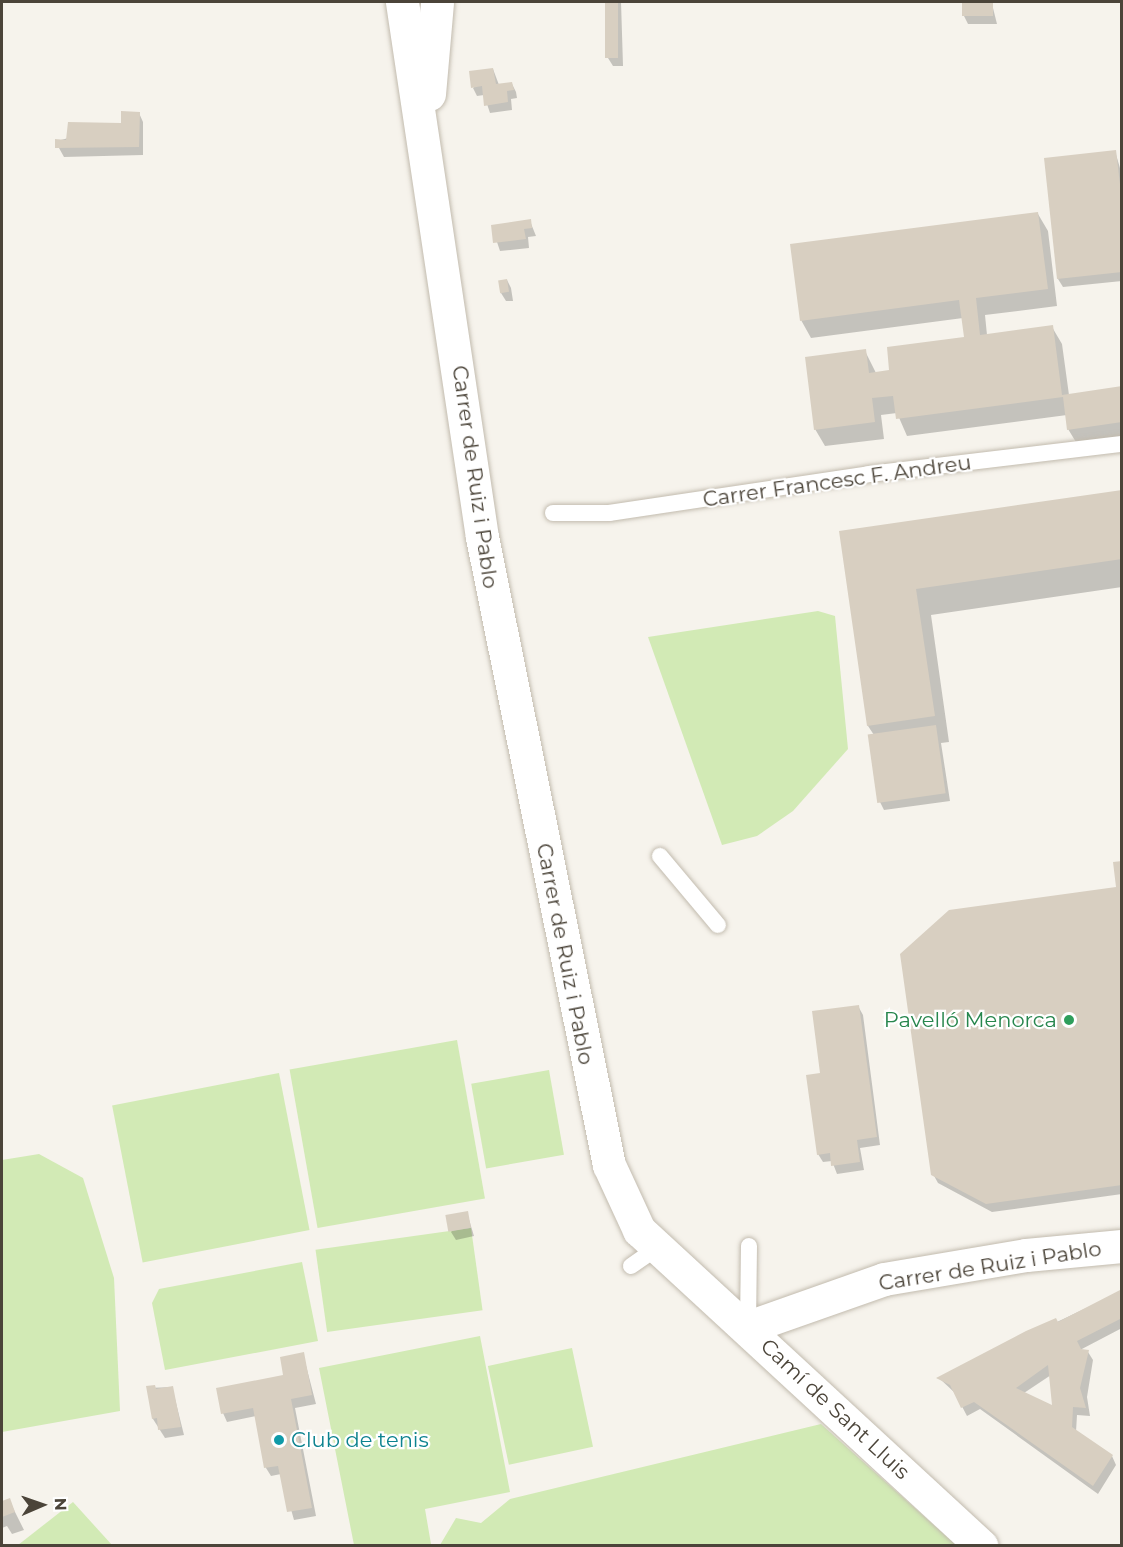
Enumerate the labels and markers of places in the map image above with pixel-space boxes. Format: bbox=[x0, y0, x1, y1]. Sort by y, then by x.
place label: Pavelló Menorca bbox=[884, 1007, 1057, 1033]
marker: Pavelló Menorca bbox=[1062, 1013, 1076, 1027]
place label: Club de tenis bbox=[291, 1427, 429, 1453]
marker: Club de tenis bbox=[272, 1433, 286, 1447]

